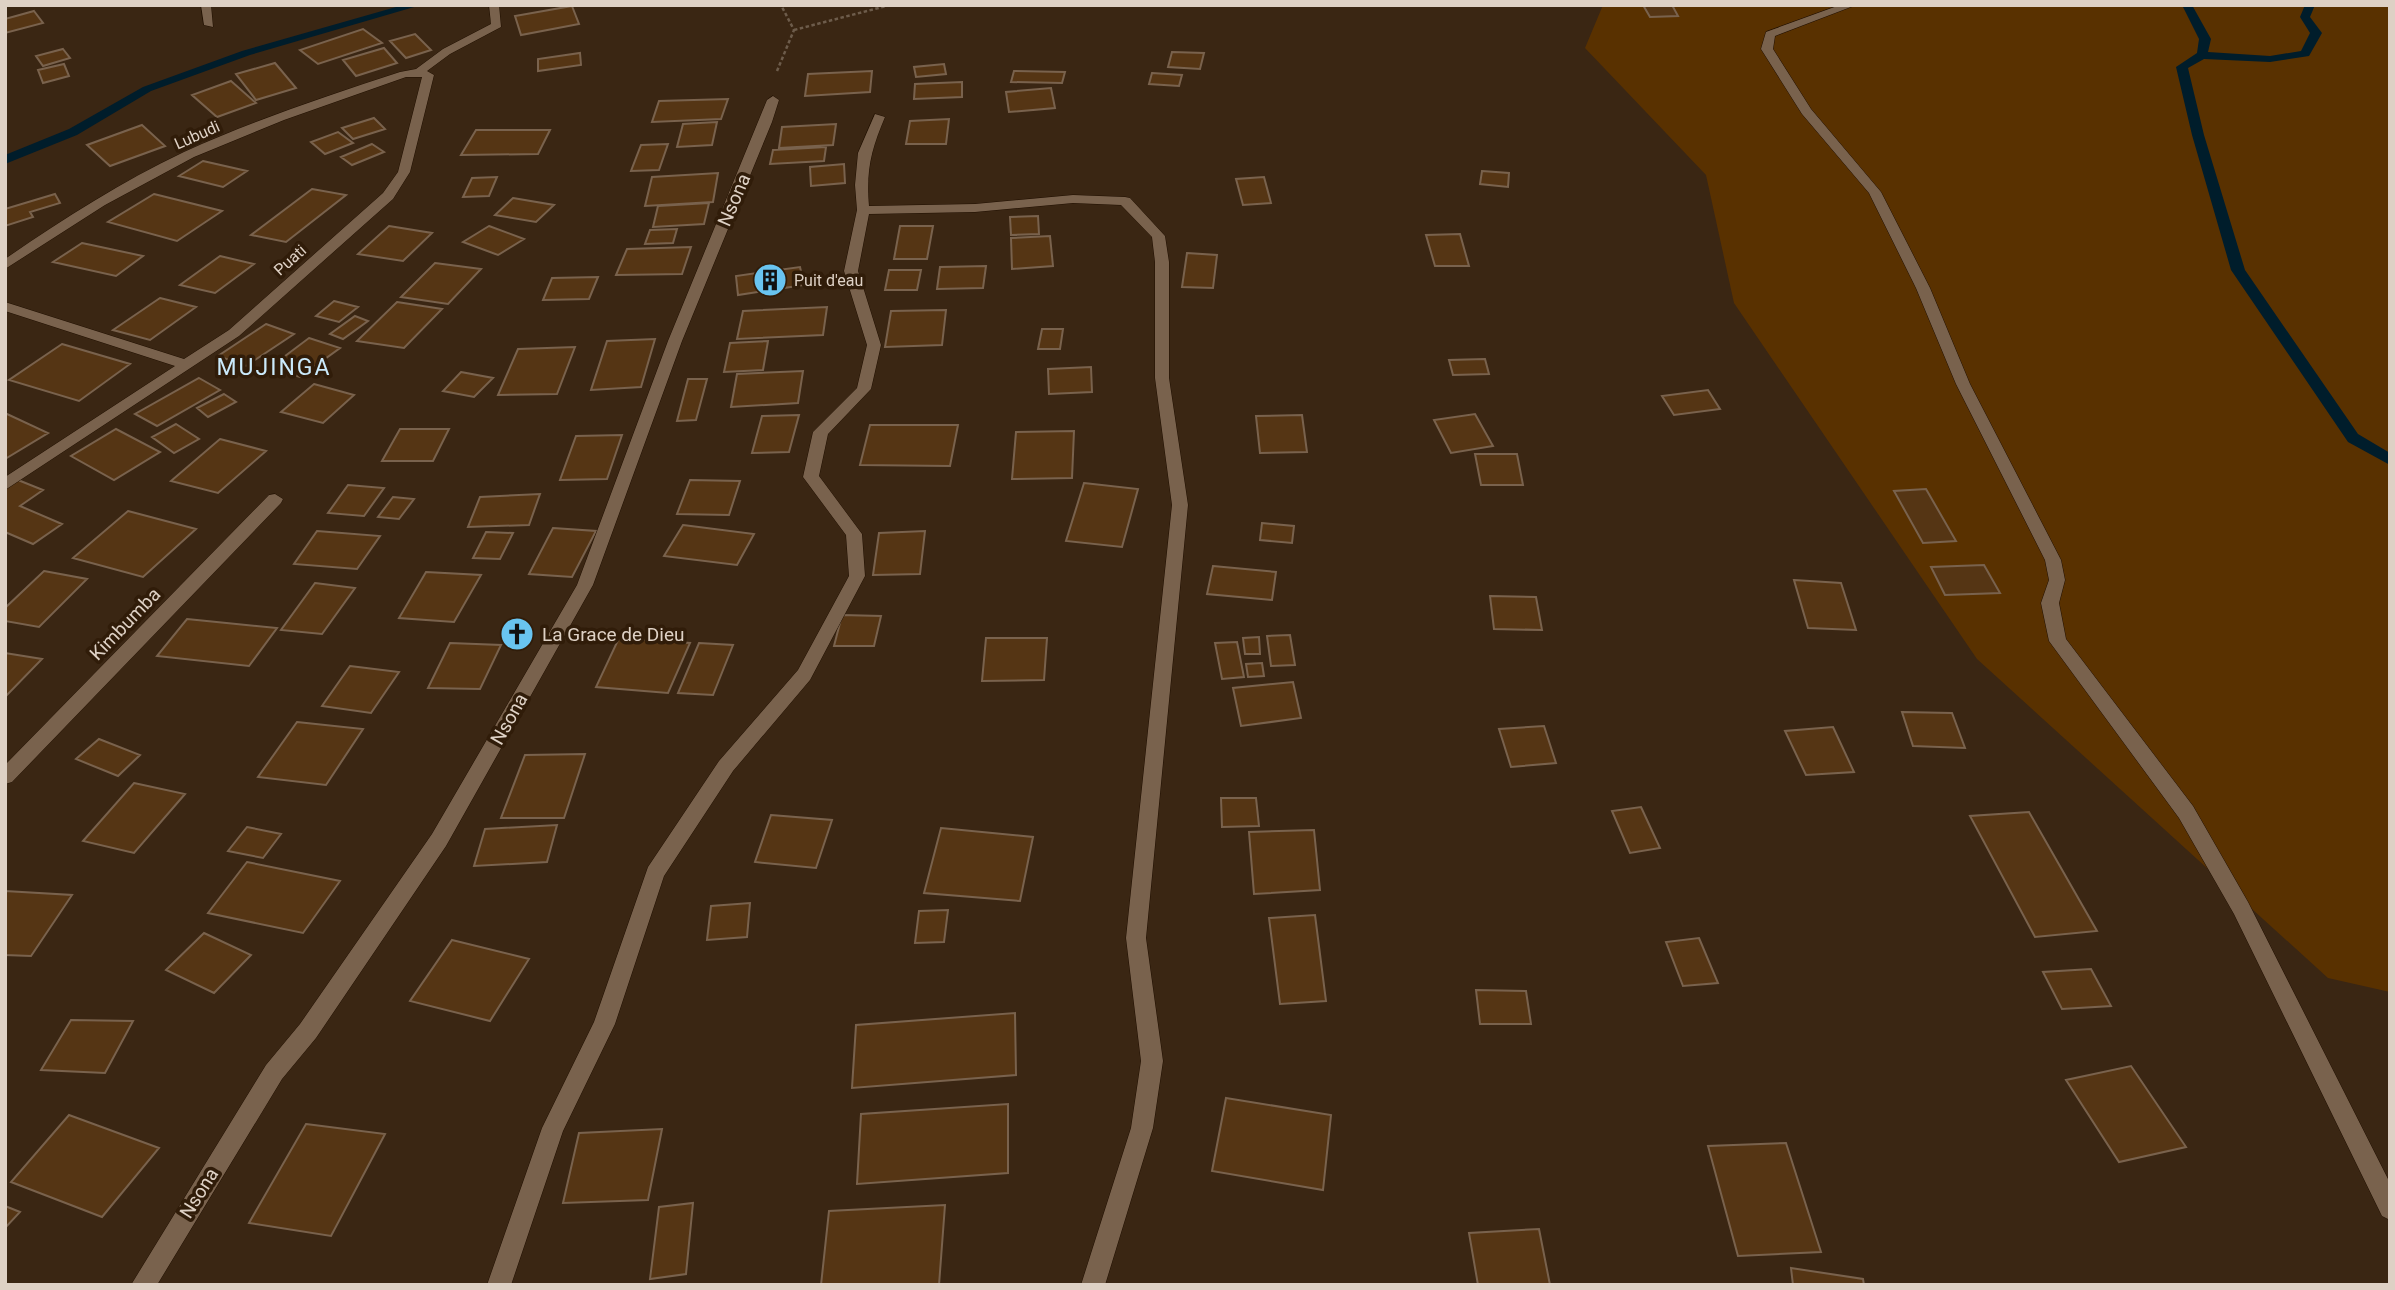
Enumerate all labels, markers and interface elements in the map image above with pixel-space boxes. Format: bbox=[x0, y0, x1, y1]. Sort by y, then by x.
street label: Lubudi bbox=[171, 117, 223, 153]
street label: Nsona bbox=[713, 170, 755, 230]
street label: Puati bbox=[270, 241, 310, 279]
building icon: Puit d'eau bbox=[751, 261, 789, 299]
place label: Puit d'eau bbox=[794, 271, 863, 290]
district label: MUJINGA bbox=[216, 354, 332, 381]
street label: Kimbumba bbox=[85, 583, 165, 665]
church icon: La Grace de Dieu bbox=[498, 615, 536, 653]
place label: La Grace de Dieu bbox=[542, 623, 685, 646]
street label: Nsona bbox=[486, 689, 532, 749]
street label: Nsona bbox=[175, 1164, 223, 1222]

